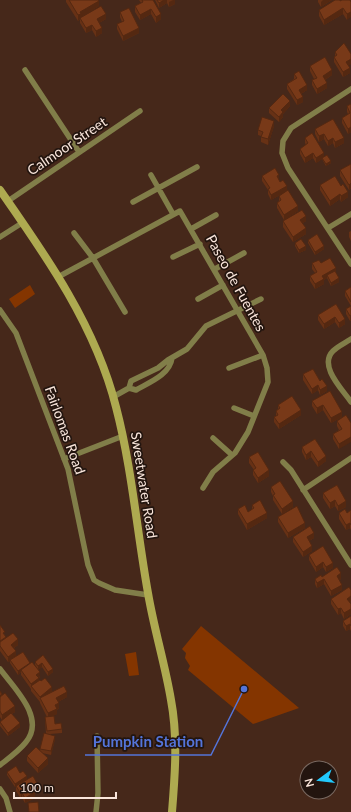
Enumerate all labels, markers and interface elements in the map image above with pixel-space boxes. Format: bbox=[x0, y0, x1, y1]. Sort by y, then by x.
street label: Calmoor Street bbox=[24, 113, 110, 178]
street label: Paseo de Fuentes bbox=[203, 232, 270, 334]
street label: Fairlomas Road bbox=[42, 383, 89, 476]
street label: Sweetwater Road bbox=[128, 430, 161, 539]
callout: Pumpkin Station bbox=[85, 728, 211, 755]
text: Pumpkin Station bbox=[93, 732, 203, 750]
north arrow bbox=[299, 760, 339, 800]
scale bar bbox=[14, 774, 116, 800]
text: N bbox=[301, 777, 316, 788]
text: 100 m bbox=[20, 780, 54, 795]

